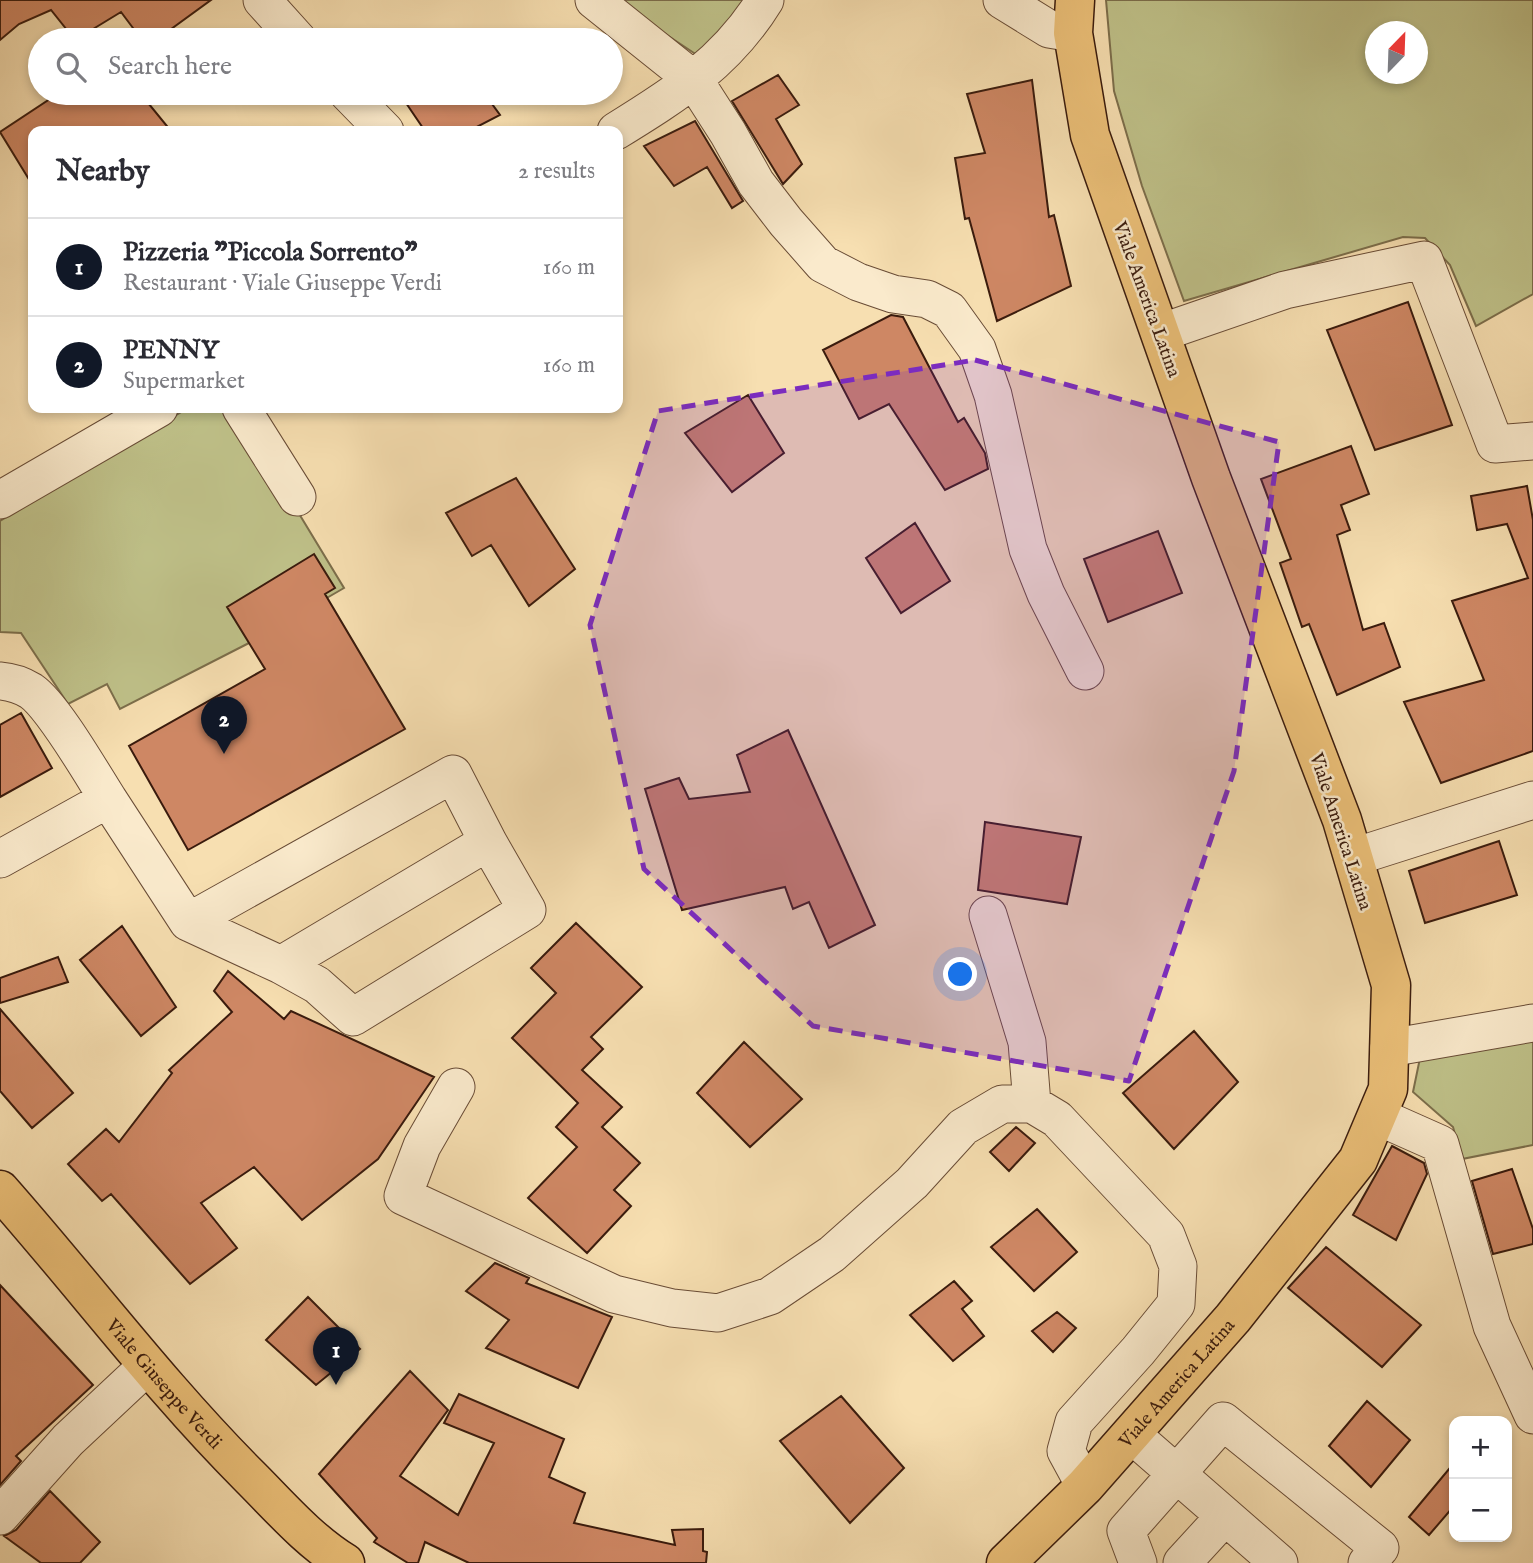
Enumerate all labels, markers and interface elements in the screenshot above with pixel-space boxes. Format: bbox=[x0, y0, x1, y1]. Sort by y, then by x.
north arrow bbox=[1365, 21, 1428, 84]
search box bbox=[28, 28, 623, 105]
icon: search bbox=[52, 48, 90, 86]
text: Search here bbox=[108, 50, 232, 83]
text: Nearby bbox=[56, 153, 149, 191]
text: 2 results bbox=[518, 157, 595, 186]
street label: Viale America Latina bbox=[1106, 218, 1186, 382]
text: Pizzeria "Piccola Sorrento" bbox=[123, 236, 417, 269]
text: 1 bbox=[75, 253, 83, 282]
text: 160 m bbox=[543, 253, 595, 282]
text: Restaurant · Viale Giuseppe Verdi bbox=[123, 269, 442, 298]
text: PENNY bbox=[123, 334, 219, 367]
text: 2 bbox=[74, 351, 84, 380]
text: 160 m bbox=[543, 351, 595, 380]
text: Supermarket bbox=[123, 367, 245, 396]
pin: 2 bbox=[201, 696, 247, 754]
street label: Viale America Latina bbox=[1303, 749, 1377, 914]
your location bbox=[943, 957, 977, 991]
street label: Viale Giuseppe Verdi bbox=[99, 1314, 227, 1455]
street label: Viale America Latina bbox=[1114, 1314, 1241, 1454]
pin: 1 bbox=[313, 1327, 359, 1385]
map controls bbox=[1449, 1416, 1512, 1542]
button: + bbox=[1449, 1416, 1512, 1479]
button: − bbox=[1449, 1479, 1512, 1542]

